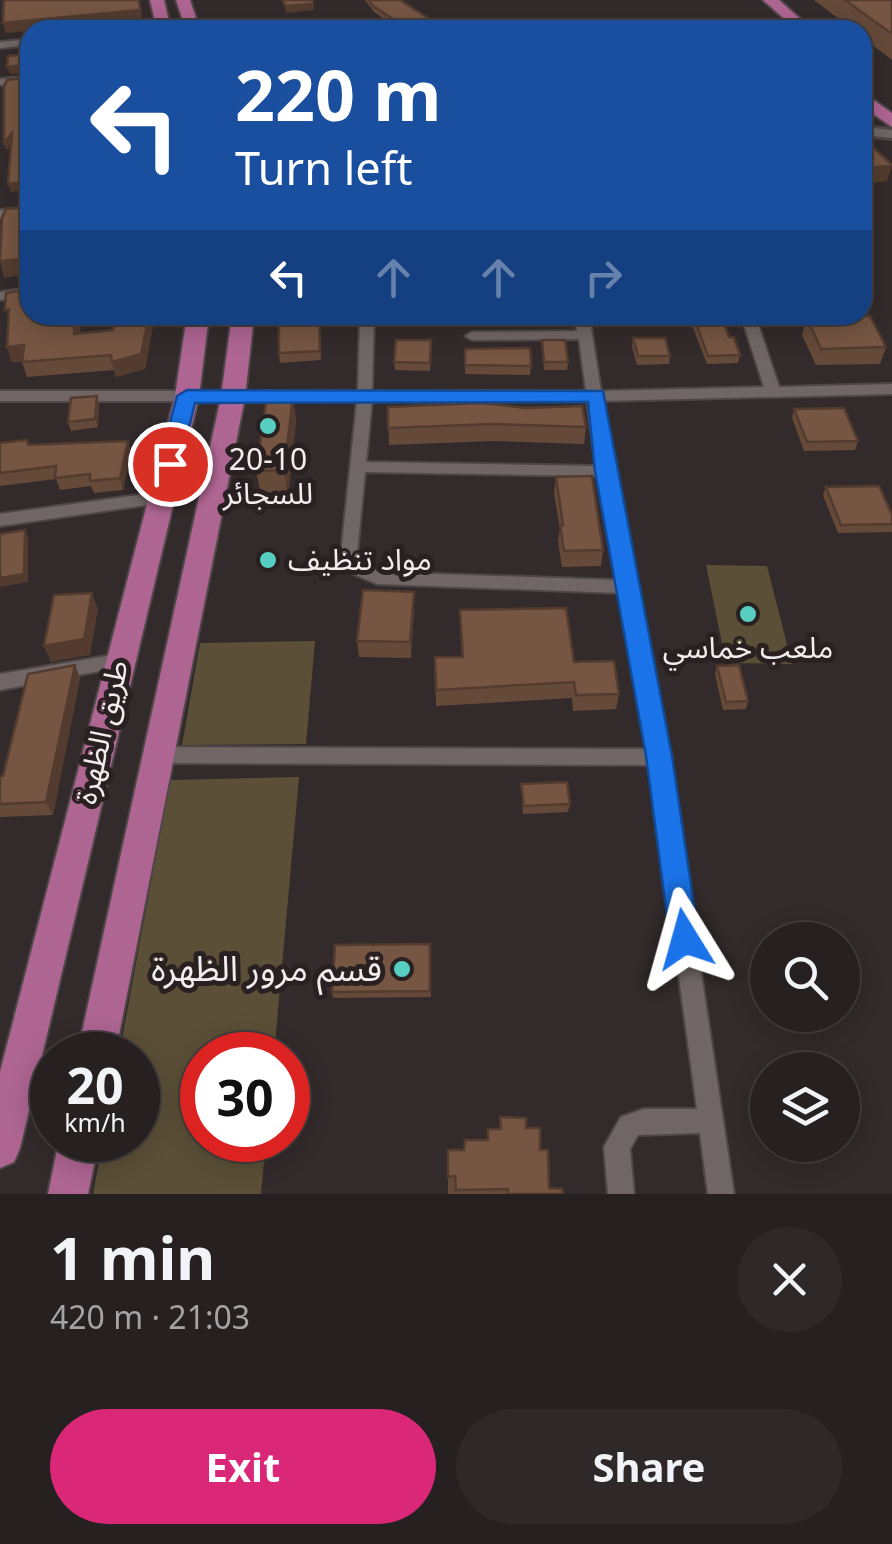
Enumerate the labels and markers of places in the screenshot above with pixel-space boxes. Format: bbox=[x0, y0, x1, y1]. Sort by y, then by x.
marker: 20-10 للسجائر bbox=[257, 415, 279, 437]
pin bbox=[128, 422, 213, 507]
place label: 20-10 للسجائر bbox=[222, 438, 313, 513]
place label: مواد تنظيف bbox=[288, 538, 432, 579]
marker: مواد تنظيف bbox=[257, 549, 279, 571]
marker: ملعب خماسي bbox=[737, 603, 759, 625]
place label: ملعب خماسي bbox=[663, 626, 833, 671]
place label: قسم مرور الظهرة bbox=[151, 944, 382, 996]
marker: قسم مرور الظهرة bbox=[391, 958, 413, 980]

